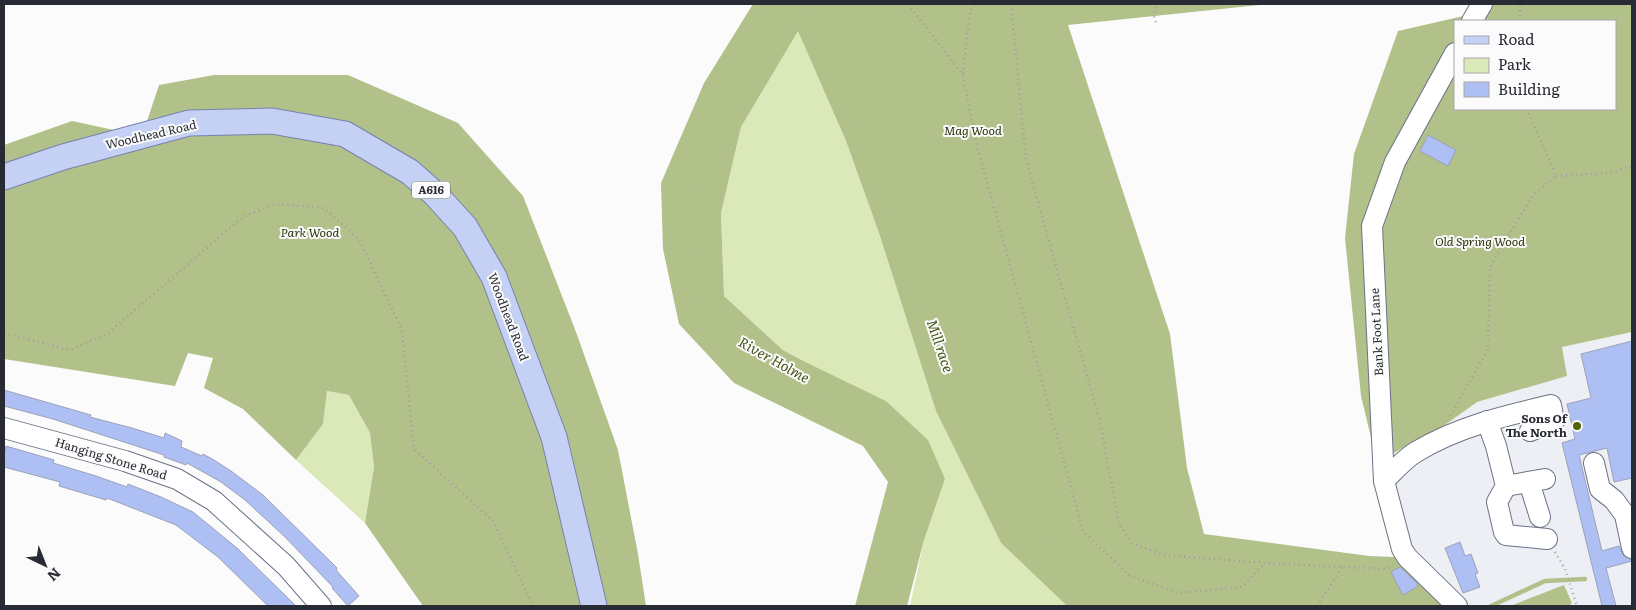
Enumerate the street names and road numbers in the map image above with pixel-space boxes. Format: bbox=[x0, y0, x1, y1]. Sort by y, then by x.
street label: Woodhead Road bbox=[104, 115, 199, 153]
road number: A616 bbox=[412, 182, 450, 198]
street label: Woodhead Road bbox=[484, 270, 534, 364]
street label: Bank Foot Lane bbox=[1365, 288, 1387, 376]
street label: Hanging Stone Road bbox=[53, 432, 170, 484]

